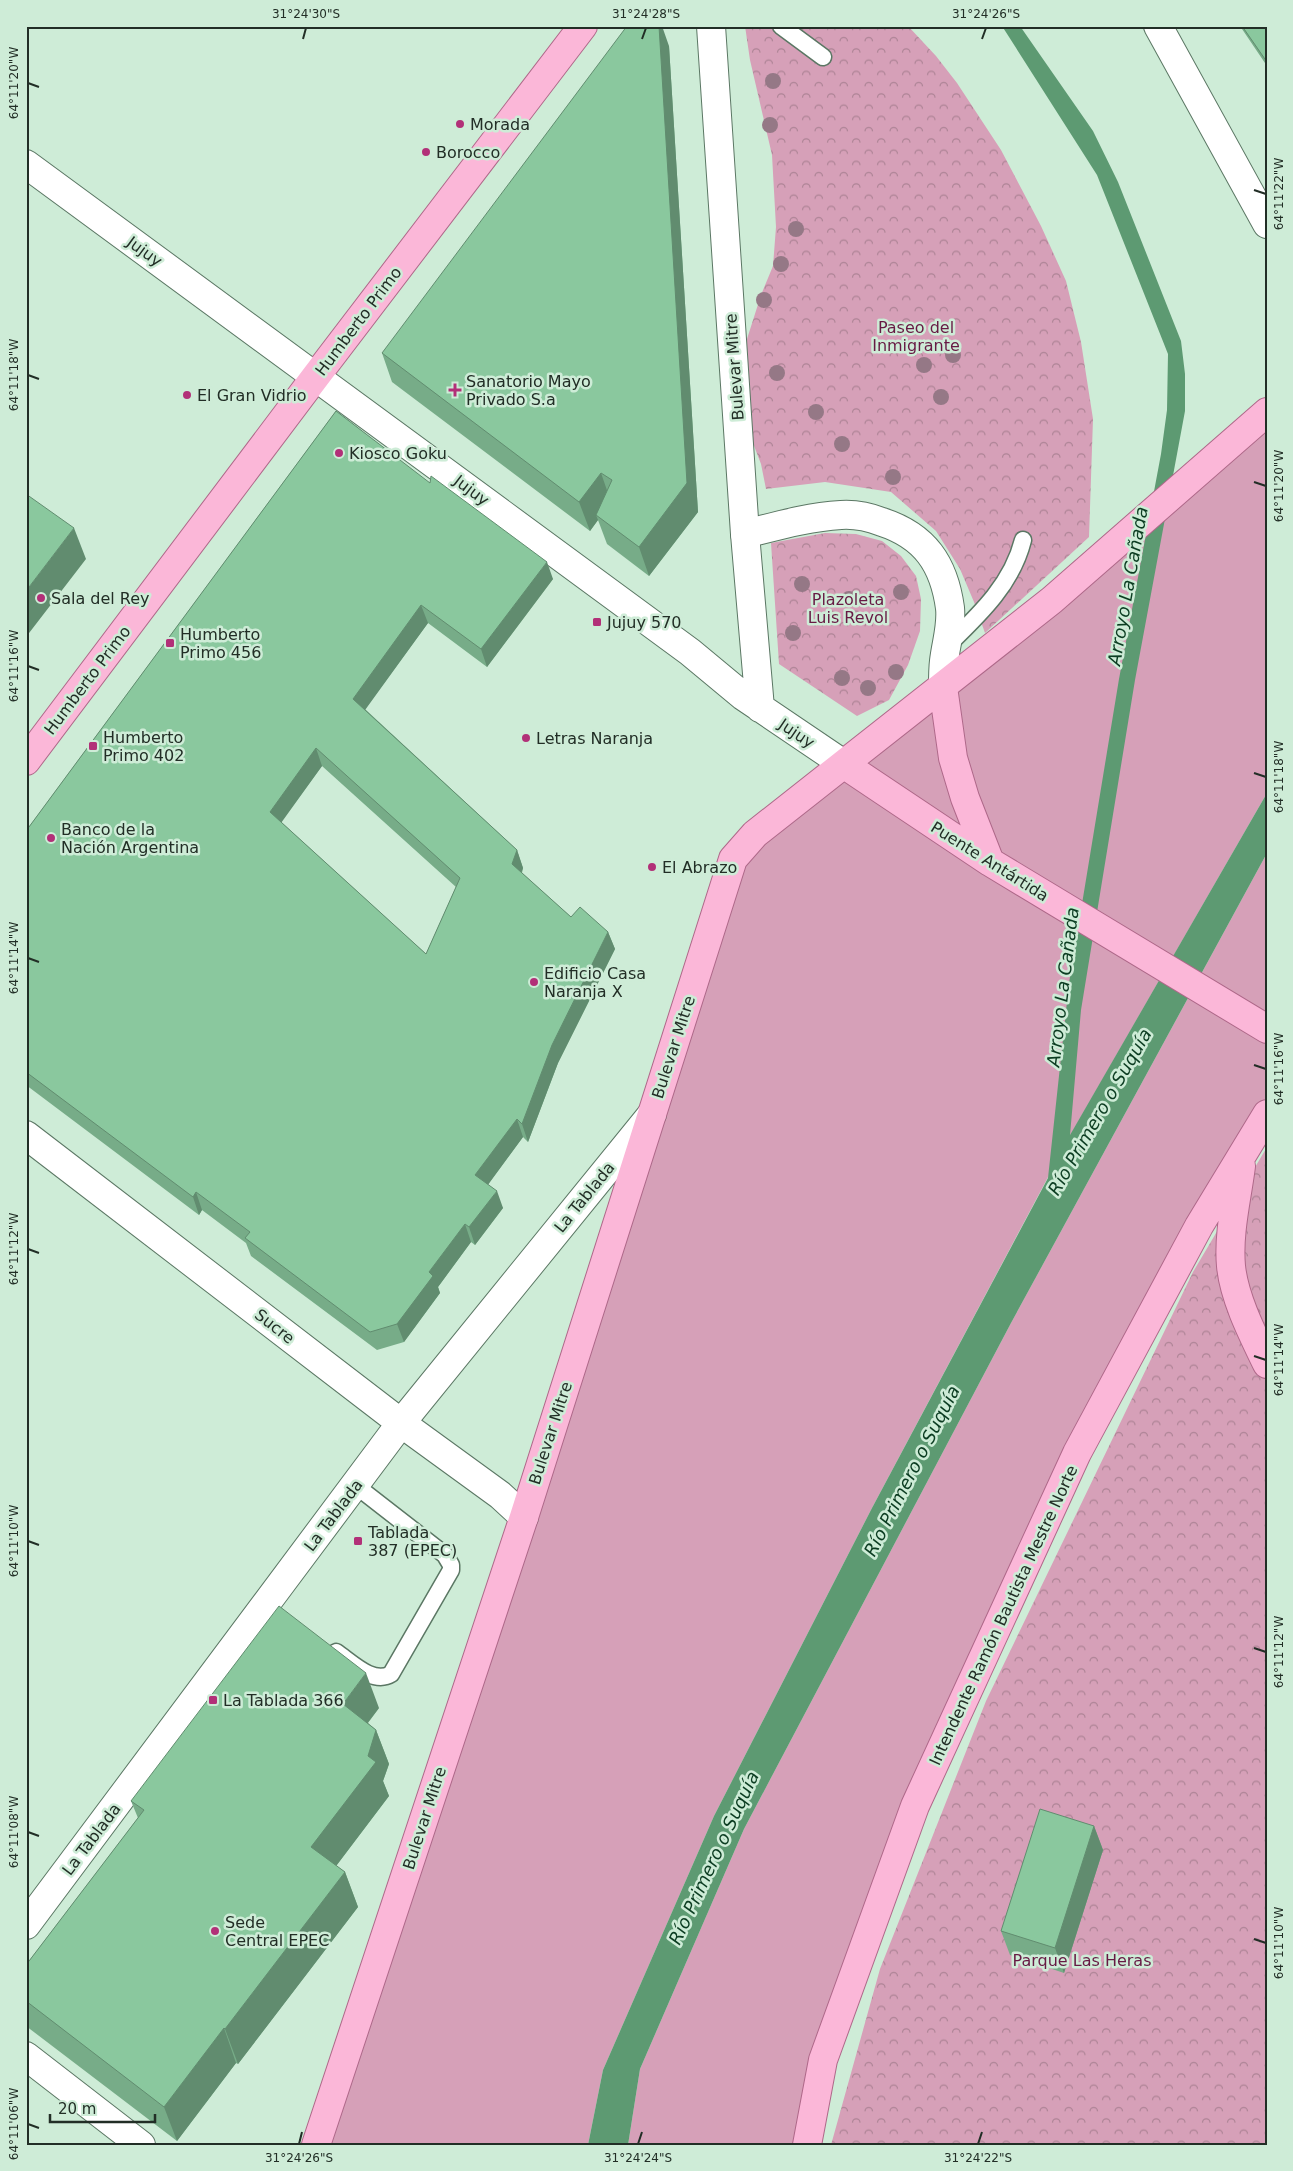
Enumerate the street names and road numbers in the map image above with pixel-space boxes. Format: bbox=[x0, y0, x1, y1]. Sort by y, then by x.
street label: Jujuy bbox=[123, 232, 166, 271]
street label: Humberto Primo bbox=[311, 263, 405, 379]
street label: Bulevar Mitre bbox=[721, 313, 748, 421]
street label: Jujuy bbox=[450, 470, 493, 510]
street label: Humberto Primo bbox=[40, 622, 134, 738]
street label: Jujuy bbox=[774, 714, 818, 752]
street label: Puente Antártida bbox=[927, 818, 1052, 905]
street label: Bulevar Mitre bbox=[648, 993, 699, 1101]
street label: La Tablada bbox=[550, 1158, 619, 1236]
street label: Sucre bbox=[251, 1305, 298, 1348]
street label: Bulevar Mitre bbox=[525, 1379, 576, 1487]
street label: Intendente Ramón Bautista Mestre Norte bbox=[925, 1462, 1082, 1768]
street label: La Tablada bbox=[300, 1476, 367, 1555]
street label: Bulevar Mitre bbox=[399, 1764, 450, 1872]
street label: La Tablada bbox=[58, 1800, 125, 1879]

